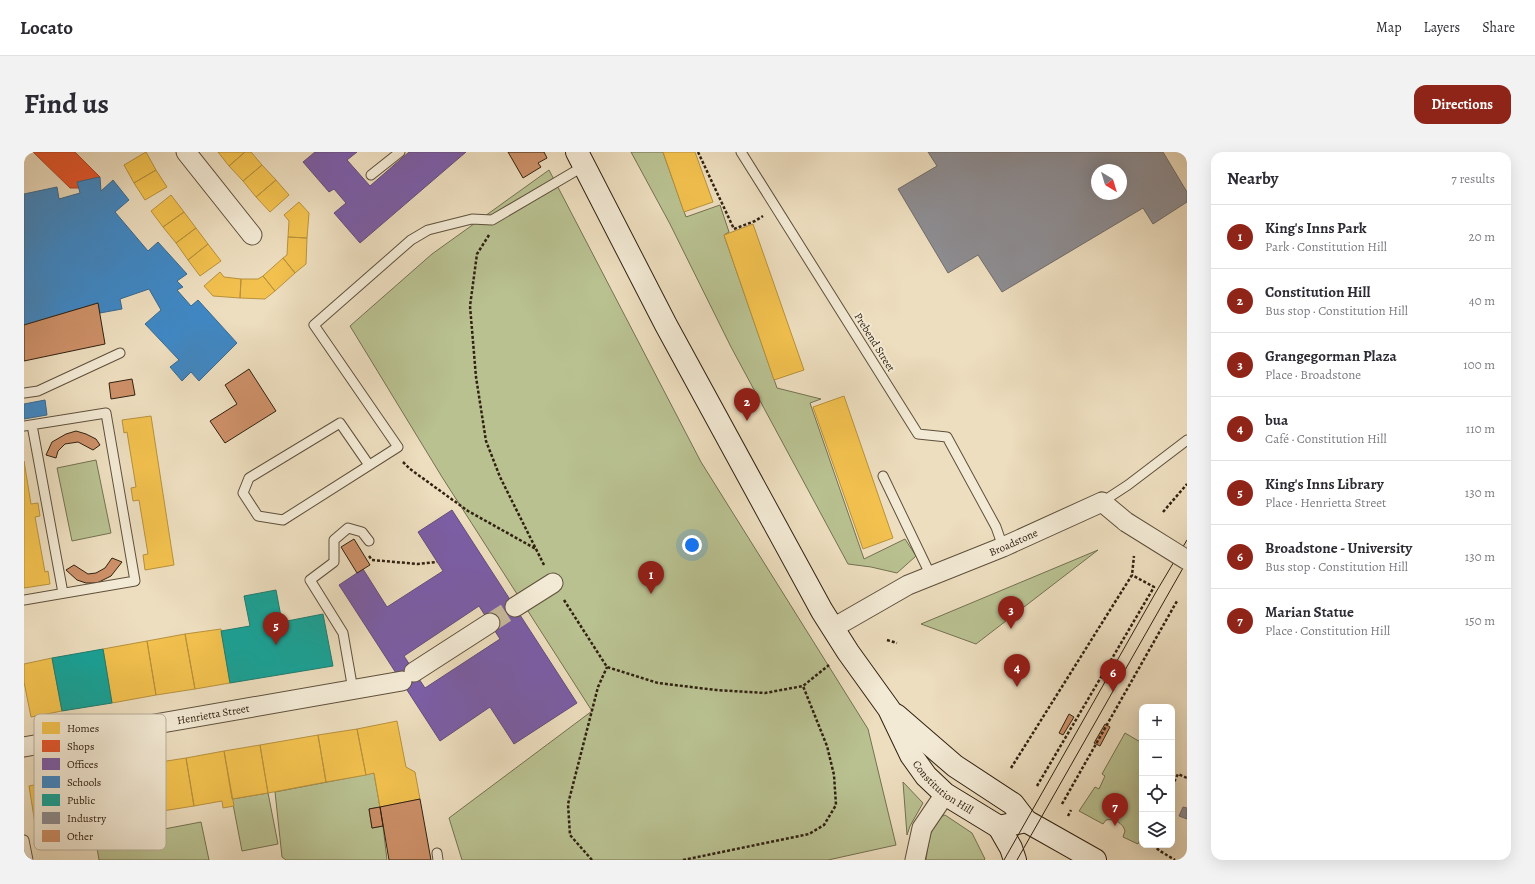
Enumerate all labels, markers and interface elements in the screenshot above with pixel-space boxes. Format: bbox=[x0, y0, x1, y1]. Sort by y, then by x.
text: Locato bbox=[20, 15, 73, 41]
text: Map bbox=[1376, 18, 1402, 37]
text: Layers bbox=[1424, 18, 1460, 37]
text: Share bbox=[1482, 18, 1515, 37]
text: Find us bbox=[24, 85, 109, 123]
button: Directions bbox=[1414, 85, 1511, 124]
north arrow bbox=[1091, 164, 1127, 200]
text: Nearby bbox=[1227, 167, 1278, 190]
text: 7 results bbox=[1451, 170, 1495, 187]
text: King's Inns Park bbox=[1265, 218, 1367, 238]
text: 1 bbox=[1238, 228, 1242, 245]
text: 20 m bbox=[1469, 228, 1495, 245]
text: Park · Constitution Hill bbox=[1265, 238, 1387, 255]
text: Constitution Hill bbox=[1265, 282, 1370, 302]
text: 2 bbox=[1237, 292, 1243, 309]
text: 40 m bbox=[1469, 292, 1495, 309]
text: Bus stop · Constitution Hill bbox=[1265, 302, 1408, 319]
street label: Prebend Street bbox=[851, 310, 899, 375]
text: Grangegorman Plaza bbox=[1265, 346, 1397, 366]
text: 3 bbox=[1237, 356, 1243, 373]
text: 100 m bbox=[1463, 356, 1495, 373]
text: Place · Broadstone bbox=[1265, 366, 1361, 383]
pin: 2 bbox=[734, 388, 760, 421]
text: bua bbox=[1265, 410, 1288, 430]
text: 4 bbox=[1237, 420, 1243, 437]
text: 110 m bbox=[1466, 420, 1495, 437]
text: Café · Constitution Hill bbox=[1265, 430, 1387, 447]
text: King's Inns Library bbox=[1265, 474, 1384, 494]
text: 5 bbox=[1237, 484, 1243, 501]
text: 130 m bbox=[1465, 484, 1495, 501]
text: Place · Henrietta Street bbox=[1265, 494, 1386, 511]
street label: Broadstone bbox=[987, 525, 1040, 560]
your location bbox=[682, 535, 702, 555]
text: Broadstone - University bbox=[1265, 538, 1412, 558]
text: 6 bbox=[1237, 548, 1243, 565]
text: 130 m bbox=[1465, 548, 1495, 565]
text: Bus stop · Constitution Hill bbox=[1265, 558, 1408, 575]
pin: 1 bbox=[638, 561, 664, 594]
pin: 3 bbox=[998, 596, 1024, 629]
text: Marian Statue bbox=[1265, 602, 1354, 622]
pin: 5 bbox=[263, 612, 289, 645]
text: 7 bbox=[1237, 612, 1243, 629]
text: 150 m bbox=[1465, 612, 1495, 629]
text: Place · Constitution Hill bbox=[1265, 622, 1390, 639]
pin: 4 bbox=[1004, 654, 1030, 687]
pin: 6 bbox=[1100, 659, 1126, 692]
street label: Henrietta Street bbox=[176, 701, 251, 728]
map controls bbox=[1139, 704, 1175, 848]
button: + bbox=[1139, 704, 1175, 740]
legend bbox=[34, 714, 166, 850]
text: Homes bbox=[67, 721, 99, 736]
text: Shops bbox=[67, 739, 94, 754]
button: − bbox=[1139, 740, 1175, 776]
text: Offices bbox=[67, 757, 98, 772]
street label: Constitution Hill bbox=[909, 757, 976, 818]
text: Schools bbox=[67, 775, 101, 790]
button: locate bbox=[1139, 776, 1175, 812]
text: Public bbox=[67, 793, 95, 808]
pin: 7 bbox=[1102, 793, 1128, 826]
text: Industry bbox=[67, 811, 106, 826]
button: layers bbox=[1139, 812, 1175, 848]
text: Other bbox=[67, 829, 93, 844]

